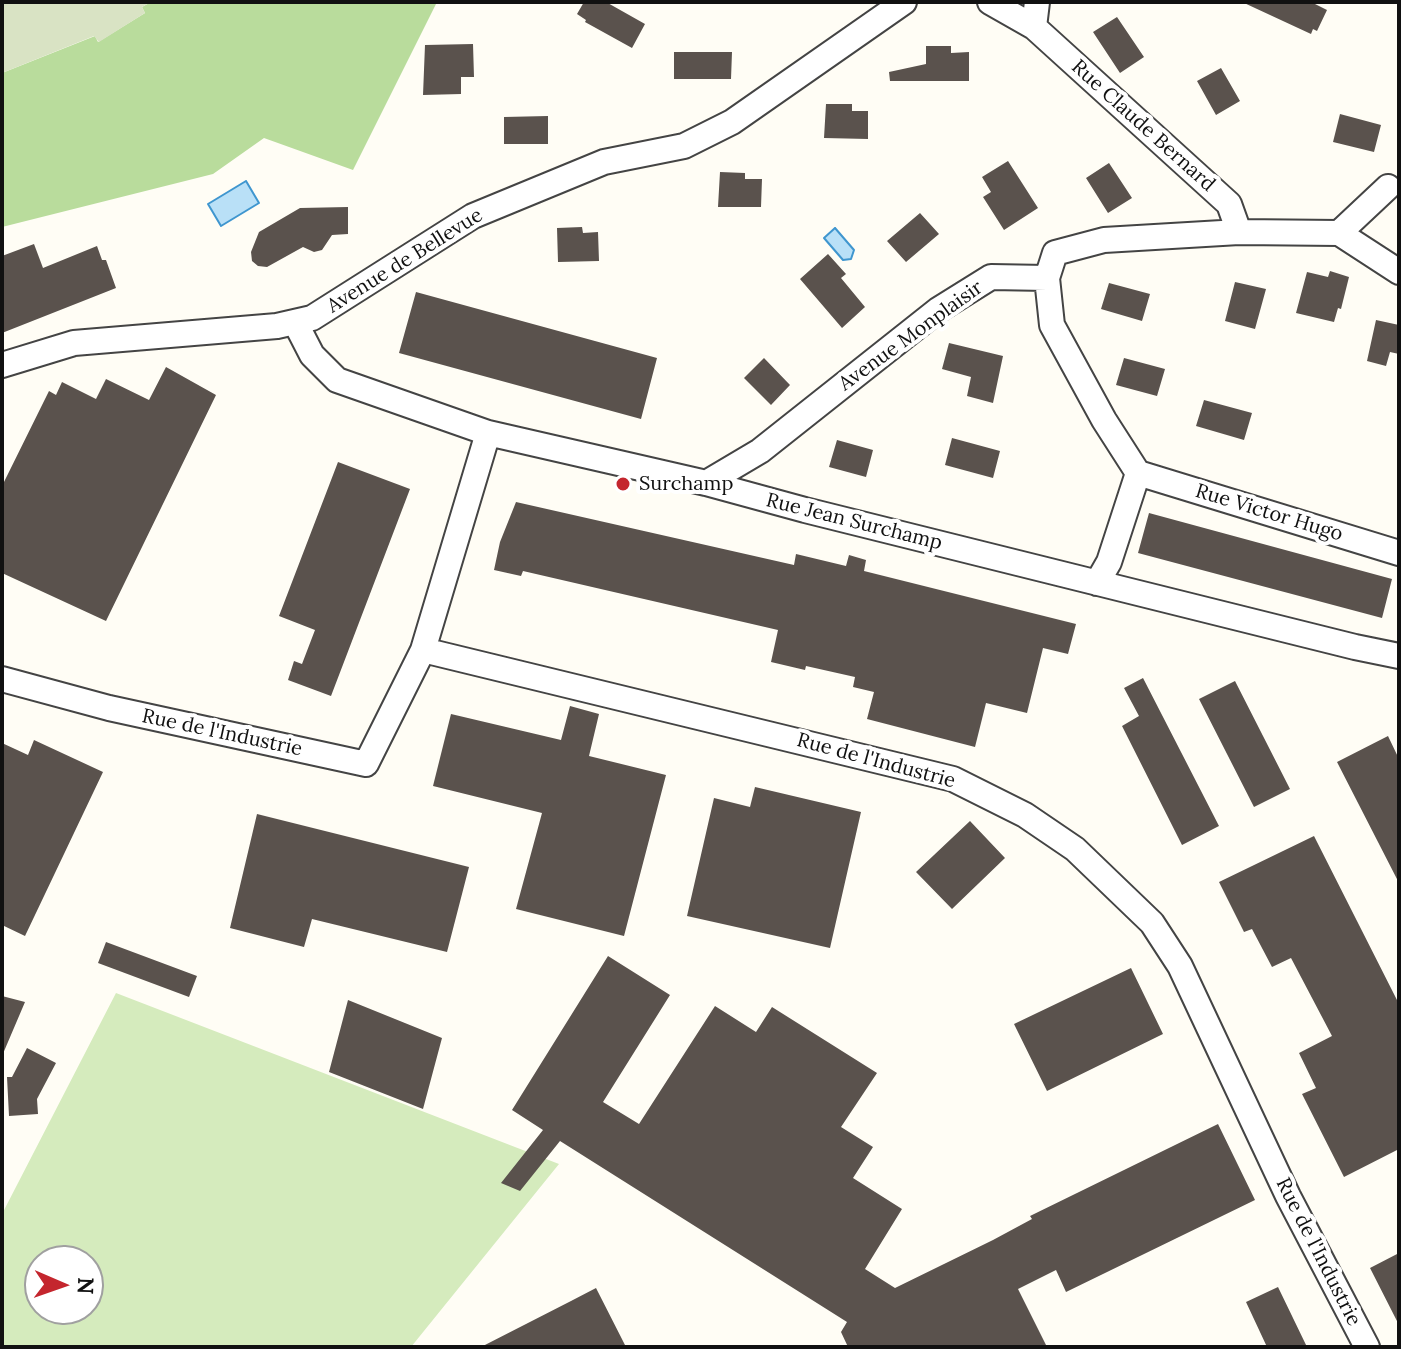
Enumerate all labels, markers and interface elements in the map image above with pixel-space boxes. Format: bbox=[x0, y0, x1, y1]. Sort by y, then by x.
street label: Rue Claude Bernard bbox=[1066, 55, 1220, 197]
street label: Avenue de Bellevue bbox=[323, 203, 487, 319]
street label: Avenue Monplaisir bbox=[834, 276, 988, 396]
place label: Surchamp bbox=[639, 472, 733, 496]
marker: Surchamp bbox=[614, 475, 632, 493]
street label: Rue Victor Hugo bbox=[1192, 479, 1346, 547]
street label: Rue Jean Surchamp bbox=[763, 488, 945, 556]
street label: Rue de l'Industrie bbox=[140, 704, 304, 762]
street label: Rue de l'Industrie bbox=[794, 728, 958, 794]
street label: Rue de l'Industrie bbox=[1270, 1174, 1366, 1330]
north arrow bbox=[24, 1245, 104, 1325]
text: N bbox=[72, 1277, 100, 1295]

